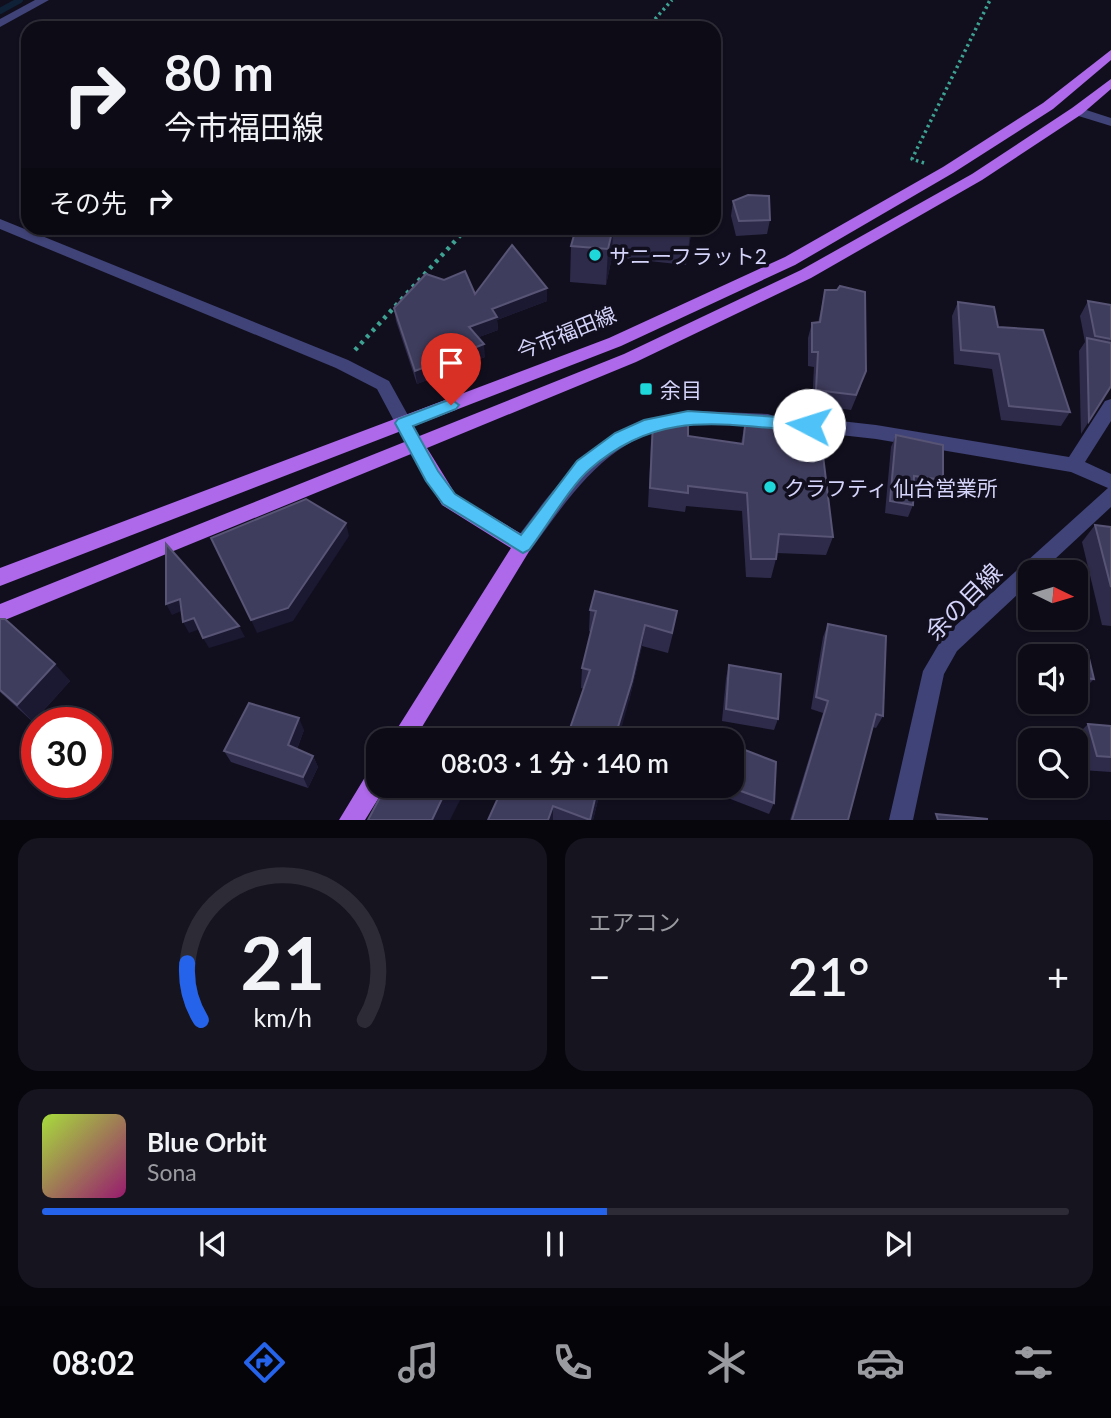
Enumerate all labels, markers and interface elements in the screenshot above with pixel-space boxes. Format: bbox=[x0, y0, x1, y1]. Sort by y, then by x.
text: 80 m bbox=[164, 43, 274, 101]
icon: right bbox=[49, 49, 140, 140]
text: 今市福田線 bbox=[164, 107, 324, 146]
icon: right bbox=[141, 182, 179, 220]
text: その先 bbox=[49, 187, 127, 219]
place label: サニーフラット2 bbox=[609, 243, 767, 268]
marker: サニーフラット2 bbox=[587, 247, 603, 263]
street label: 今市福田線 bbox=[513, 301, 619, 363]
pin bbox=[421, 333, 481, 405]
icon: arrive bbox=[432, 344, 470, 382]
place label: 余目 bbox=[660, 377, 702, 402]
marker: 余目 bbox=[638, 381, 654, 397]
position arrow bbox=[772, 388, 846, 462]
place label: クラフティ 仙台営業所 bbox=[784, 475, 998, 500]
marker: クラフティ 仙台営業所 bbox=[762, 479, 778, 495]
street label: 余の目線 bbox=[919, 557, 1007, 645]
north arrow bbox=[1018, 560, 1088, 630]
map controls bbox=[1018, 560, 1088, 798]
button: sound bbox=[1018, 644, 1088, 714]
speed limit sign: 30 bbox=[21, 707, 112, 798]
button: search bbox=[1018, 728, 1088, 798]
text: 08:03 · 1 分 · 140 m bbox=[441, 747, 669, 779]
text: エアコン bbox=[589, 908, 681, 936]
text: 21 bbox=[240, 919, 324, 1007]
text: 21° bbox=[788, 945, 870, 1007]
text: − bbox=[589, 953, 611, 999]
text: + bbox=[1047, 953, 1069, 999]
text: km/h bbox=[253, 1002, 312, 1032]
text: Blue Orbit bbox=[147, 1126, 267, 1158]
text: Sona bbox=[147, 1158, 197, 1186]
icon: previous bbox=[194, 1225, 232, 1263]
icon: pause bbox=[536, 1225, 574, 1263]
icon: next bbox=[879, 1225, 917, 1263]
icon: directions bbox=[240, 1338, 289, 1387]
icon: music bbox=[394, 1338, 443, 1387]
icon: phone bbox=[548, 1338, 597, 1387]
icon: climate bbox=[702, 1338, 751, 1387]
icon: car bbox=[856, 1338, 905, 1387]
icon: filters bbox=[1009, 1338, 1058, 1387]
text: 08:02 bbox=[52, 1343, 135, 1382]

